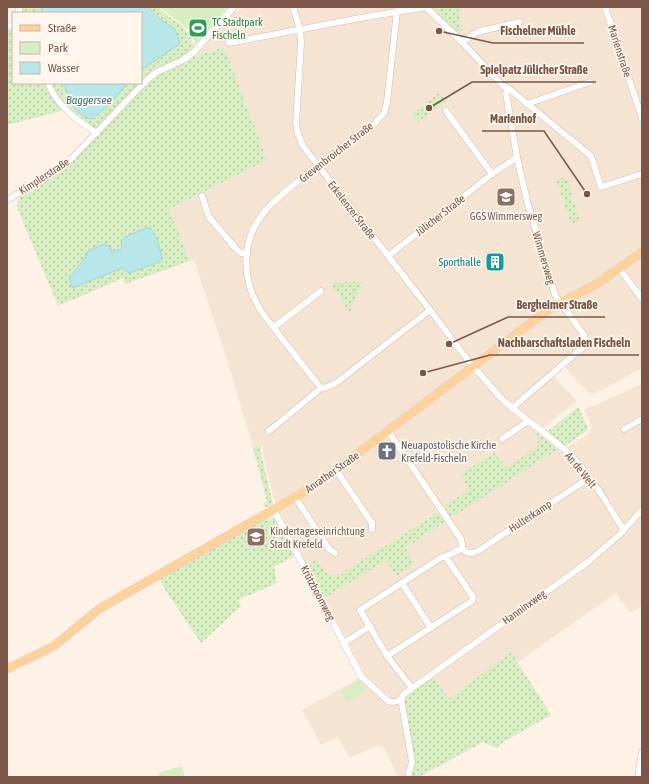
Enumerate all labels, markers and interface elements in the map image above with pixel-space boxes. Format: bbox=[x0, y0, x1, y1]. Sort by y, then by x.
legend bbox=[12, 12, 142, 84]
place label: TC Stadtpark Fischeln bbox=[212, 16, 263, 41]
sports icon: TC Stadtpark Fischeln bbox=[187, 17, 209, 39]
callout: Fischelner Mühle bbox=[493, 19, 584, 43]
text: Straße bbox=[48, 21, 76, 35]
street label: Marienstraße bbox=[606, 23, 634, 79]
text: Fischelner Mühle bbox=[500, 24, 576, 38]
text: Park bbox=[48, 41, 69, 55]
callout: Spielpatz Jülicher Straße bbox=[472, 58, 596, 82]
text: Wasser bbox=[48, 61, 80, 75]
text: Spielpatz Jülicher Straße bbox=[480, 63, 588, 77]
water label: Baggersee bbox=[66, 93, 113, 107]
callout: Marienhof bbox=[482, 107, 544, 131]
text: Marienhof bbox=[490, 112, 537, 126]
street label: Grevenbroicher Straße bbox=[297, 120, 375, 184]
street label: Kimplerstraße bbox=[17, 155, 71, 197]
street label: Erkelenzer Straße bbox=[326, 179, 378, 241]
school or university icon: GGS Wimmersweg bbox=[495, 186, 517, 208]
street label: Jülicher Straße bbox=[413, 192, 467, 238]
place label: GGS Wimmersweg bbox=[470, 210, 542, 222]
street label: Wimmersweg bbox=[530, 230, 558, 286]
building icon: Sporthalle bbox=[484, 251, 506, 273]
place label: Sporthalle bbox=[439, 256, 481, 268]
callout: Bergheimer Straße bbox=[508, 293, 605, 317]
text: Bergheimer Straße bbox=[516, 298, 598, 312]
callout: Nachbarschaftsladen Fischeln bbox=[490, 331, 639, 355]
text: Nachbarschaftsladen Fischeln bbox=[498, 336, 631, 350]
place label: Neuapostolische Kirche Krefeld-Fischeln bbox=[401, 439, 496, 464]
church icon: Neuapostolische Kirche Krefeld-Fischeln bbox=[376, 440, 398, 462]
street label: Anrather Straße bbox=[303, 449, 361, 495]
street label: An de Welt bbox=[563, 450, 599, 490]
street label: Hulterkamp bbox=[506, 498, 554, 534]
place label: Kindertageseinrichtung Stadt Krefeld bbox=[270, 525, 365, 550]
school or university icon: Kindertageseinrichtung Stadt Krefeld bbox=[245, 526, 267, 548]
street label: Krützboomweg bbox=[298, 563, 338, 623]
street label: Hanninxweg bbox=[500, 587, 548, 627]

